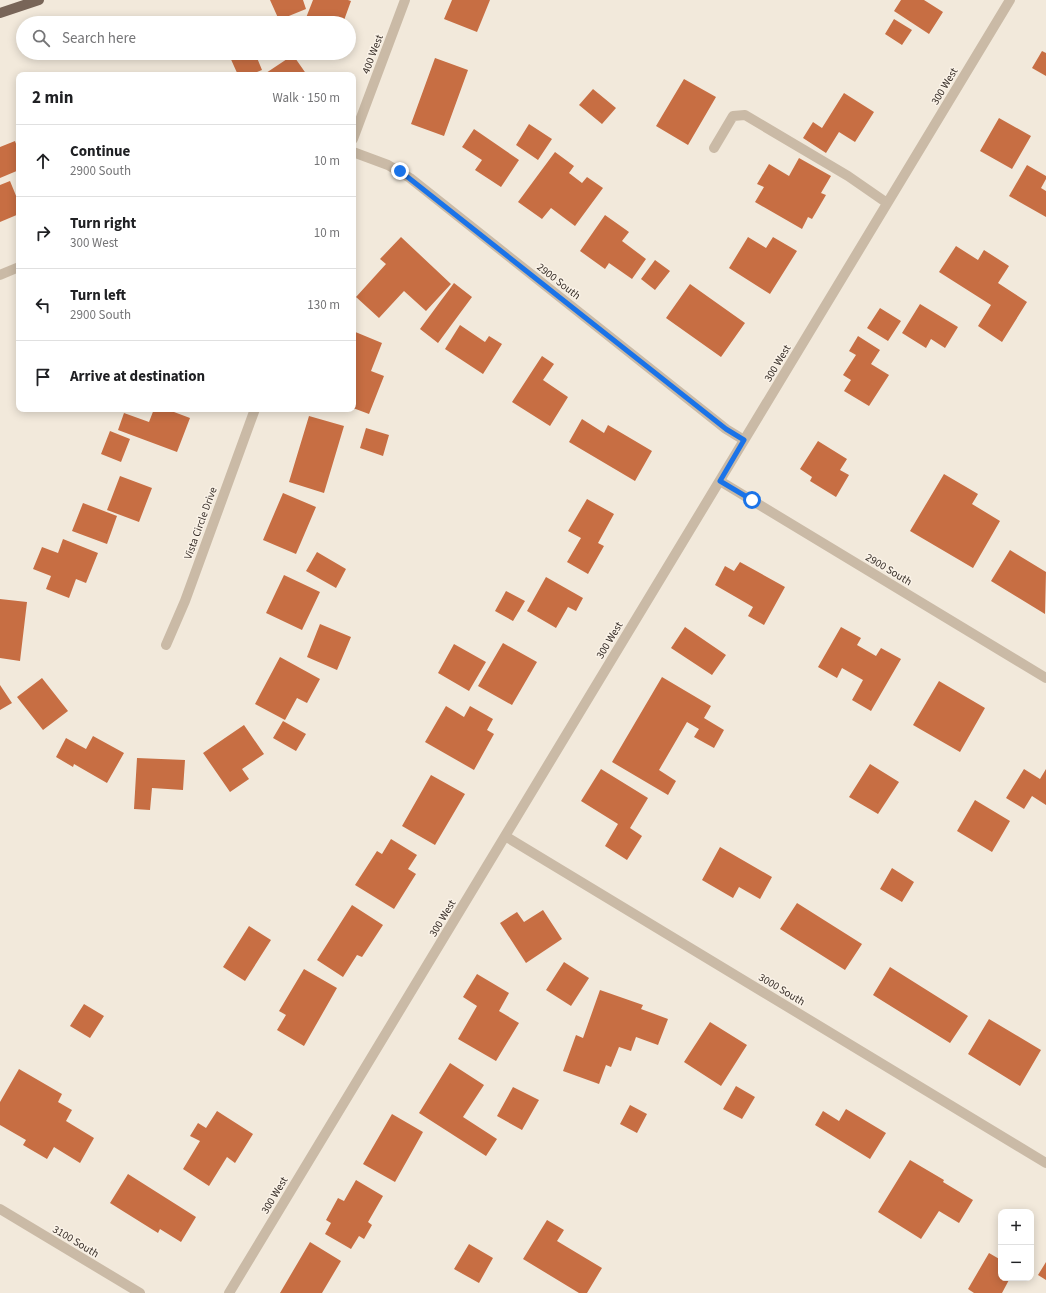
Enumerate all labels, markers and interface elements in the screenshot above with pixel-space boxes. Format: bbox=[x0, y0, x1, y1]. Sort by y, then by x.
search box bbox=[16, 16, 356, 60]
icon: search bbox=[30, 27, 52, 49]
text: Search here bbox=[62, 28, 136, 49]
street label: 400 West bbox=[358, 32, 387, 76]
street label: 300 West bbox=[927, 65, 962, 108]
text: 2 min bbox=[32, 86, 73, 110]
text: Walk · 150 m bbox=[272, 89, 340, 107]
text: Continue bbox=[70, 141, 130, 162]
icon: ahead bbox=[32, 150, 54, 172]
text: 10 m bbox=[314, 152, 340, 170]
text: 2900 South bbox=[70, 162, 131, 180]
route end bbox=[391, 162, 409, 180]
text: Turn right bbox=[70, 213, 136, 234]
icon: right bbox=[32, 222, 54, 244]
text: 10 m bbox=[314, 224, 340, 242]
text: 300 West bbox=[70, 234, 118, 252]
street label: 2900 South bbox=[534, 260, 584, 303]
text: Turn left bbox=[70, 285, 126, 306]
icon: left bbox=[32, 294, 54, 316]
text: 130 m bbox=[307, 296, 340, 314]
text: 2900 South bbox=[70, 306, 131, 324]
street label: 300 West bbox=[760, 342, 795, 385]
icon: arrive bbox=[32, 366, 54, 388]
text: Arrive at destination bbox=[70, 366, 205, 387]
street label: Vista Circle Drive bbox=[180, 484, 221, 561]
route start bbox=[743, 491, 761, 509]
street label: 2900 South bbox=[863, 550, 915, 589]
street label: 300 West bbox=[592, 619, 627, 662]
street label: 300 West bbox=[425, 897, 460, 940]
street label: 3000 South bbox=[756, 970, 808, 1009]
street label: 300 West bbox=[257, 1174, 292, 1217]
map controls bbox=[998, 1209, 1034, 1281]
button: + bbox=[998, 1209, 1034, 1245]
street label: 3100 South bbox=[50, 1222, 102, 1261]
button: − bbox=[998, 1245, 1034, 1281]

